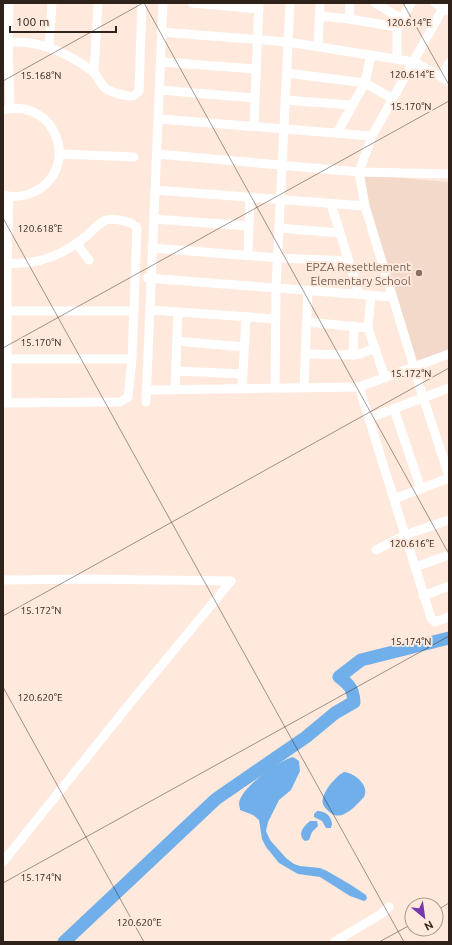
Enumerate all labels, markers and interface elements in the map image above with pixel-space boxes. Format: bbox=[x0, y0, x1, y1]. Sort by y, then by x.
scale bar bbox=[10, 8, 116, 34]
text: 100 m bbox=[16, 15, 49, 28]
text: 120.614°E bbox=[386, 17, 432, 28]
text: 120.614°E bbox=[389, 69, 435, 80]
text: 15.168°N bbox=[20, 70, 62, 81]
text: 15.170°N bbox=[390, 101, 432, 112]
text: 120.618°E bbox=[17, 223, 63, 234]
place label: EPZA Resettlement Elementary School bbox=[306, 260, 411, 287]
marker: EPZA Resettlement Elementary School bbox=[414, 268, 424, 278]
text: 15.170°N bbox=[20, 337, 62, 348]
text: 15.172°N bbox=[390, 368, 432, 379]
text: 120.616°E bbox=[389, 538, 435, 549]
text: 15.172°N bbox=[20, 605, 62, 616]
text: 15.174°N bbox=[390, 636, 432, 647]
text: 120.620°E bbox=[17, 692, 63, 703]
text: 15.174°N bbox=[20, 872, 62, 883]
north arrow bbox=[404, 897, 444, 937]
text: 120.620°E bbox=[116, 917, 162, 928]
text: N bbox=[422, 919, 435, 933]

